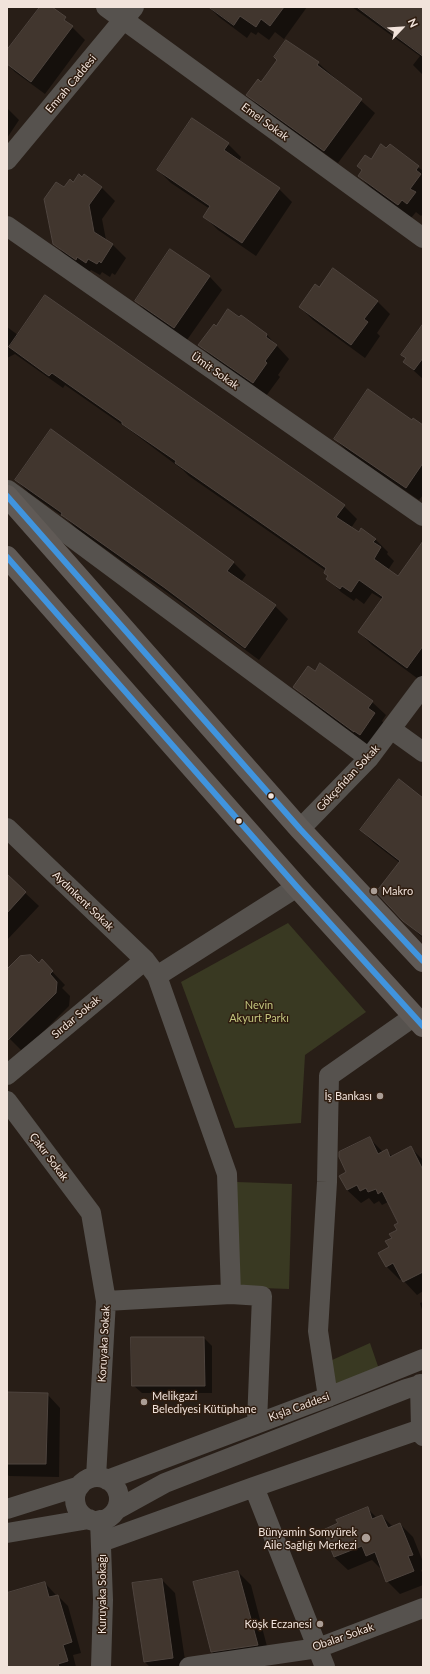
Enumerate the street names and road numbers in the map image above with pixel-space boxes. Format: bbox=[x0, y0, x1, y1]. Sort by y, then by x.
street label: Emrah Caddesi bbox=[43, 52, 99, 116]
street label: Emel Sokak bbox=[239, 100, 291, 144]
street label: Ümit Sokak bbox=[189, 350, 241, 392]
street label: Gökçefidan Sokak bbox=[314, 742, 382, 814]
street label: Aydınkent Sokak bbox=[50, 868, 116, 934]
street label: Sırdar Sokak bbox=[49, 993, 103, 1041]
street label: Çakır Sokak bbox=[27, 1130, 71, 1184]
street label: Koruyaka Sokak bbox=[95, 1305, 113, 1383]
street label: Kışla Caddesi bbox=[267, 1390, 331, 1424]
street label: Kuruyaka Sokağı bbox=[95, 1554, 109, 1634]
street label: Obalar Sokak bbox=[311, 1620, 375, 1654]

